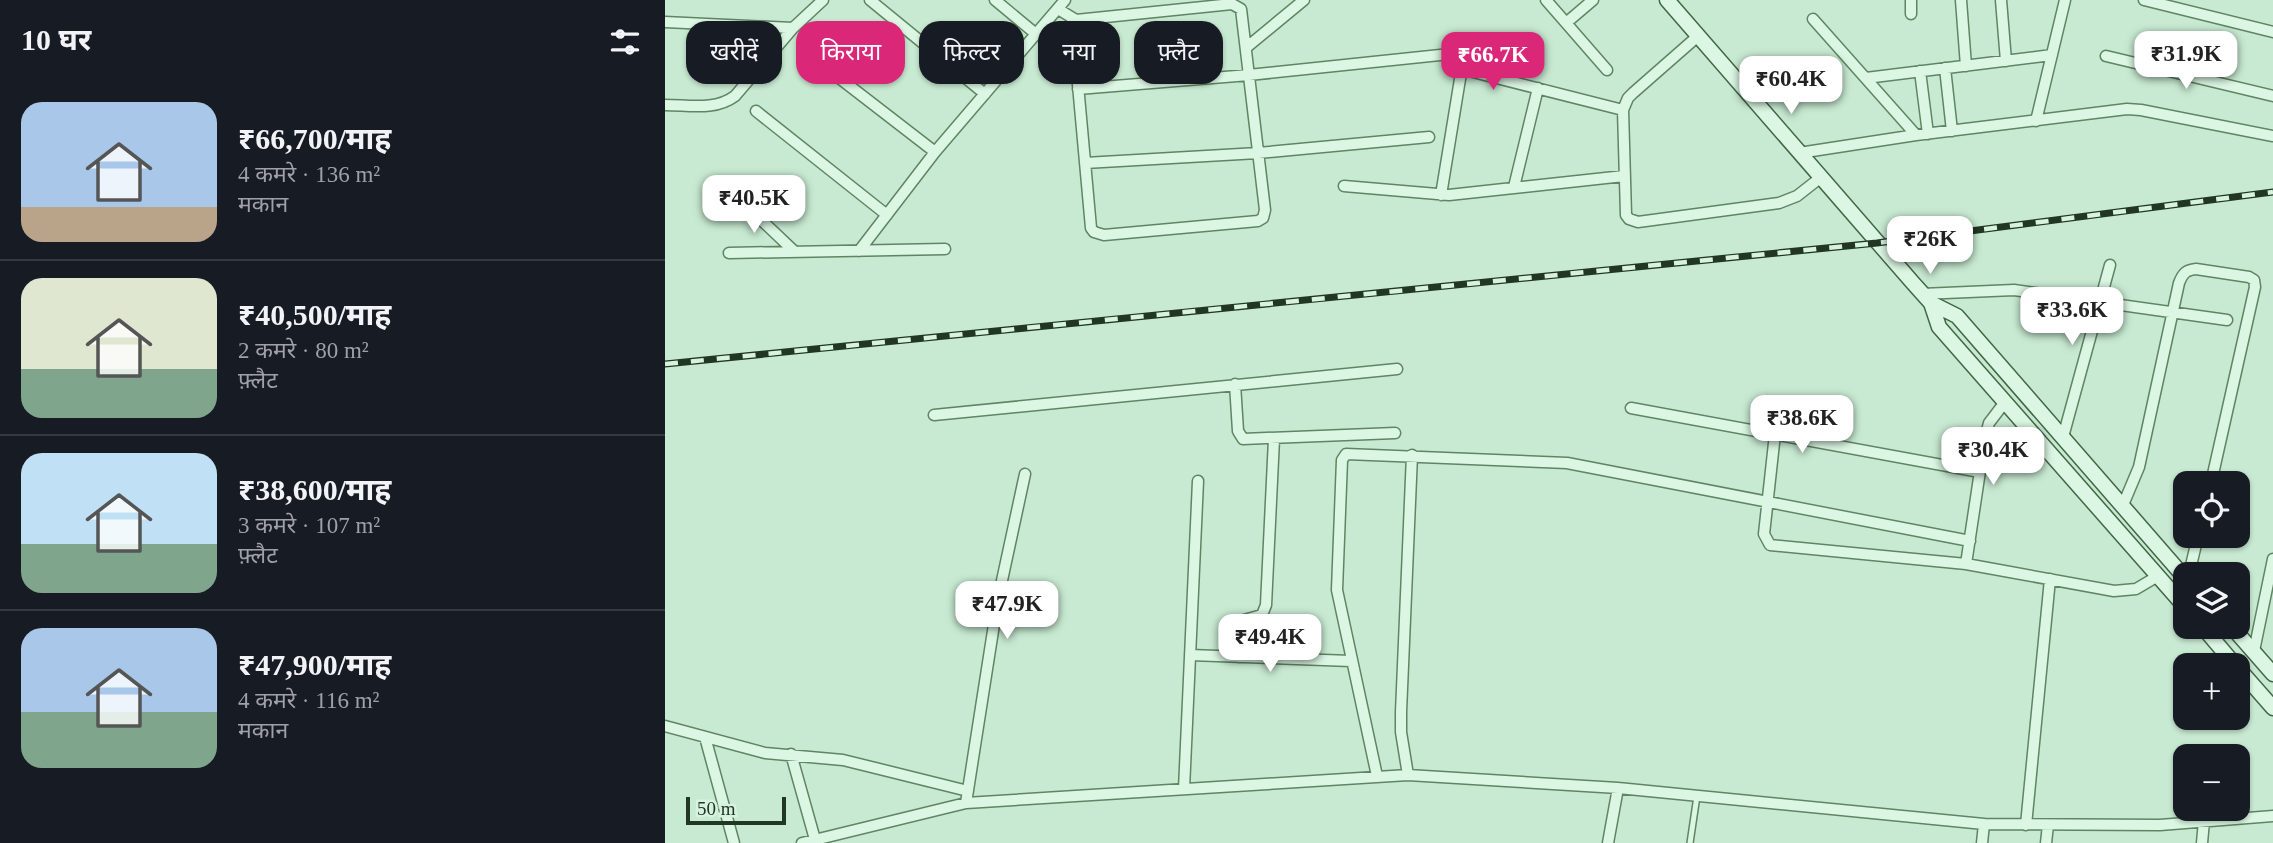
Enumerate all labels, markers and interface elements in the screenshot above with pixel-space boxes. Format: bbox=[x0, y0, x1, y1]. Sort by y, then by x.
chip: खरीदें bbox=[686, 21, 782, 84]
chip: किराया bbox=[796, 21, 905, 84]
chip: फ़िल्टर bbox=[919, 21, 1024, 84]
chip: नया bbox=[1038, 21, 1120, 84]
chip: फ़्लैट bbox=[1134, 21, 1223, 84]
text: 10 घर bbox=[21, 23, 91, 56]
icon: filters bbox=[606, 23, 644, 61]
pin: ₹66.7K bbox=[1436, 32, 1550, 92]
pin: ₹31.9K bbox=[2129, 32, 2243, 91]
text: ₹31.9K bbox=[2150, 41, 2222, 66]
text: ₹66.7K bbox=[1457, 42, 1529, 67]
pin: ₹60.4K bbox=[1734, 57, 1848, 116]
text: ₹60.4K bbox=[1755, 66, 1827, 91]
text: ₹66,700/माह bbox=[238, 122, 391, 155]
icon: home bbox=[77, 130, 161, 214]
text: 4 कमरे · 136 m² bbox=[238, 162, 380, 187]
pin: ₹40.5K bbox=[697, 176, 811, 235]
text: ₹40.5K bbox=[718, 185, 790, 210]
text: मकान bbox=[238, 192, 288, 217]
pin: ₹26K bbox=[1889, 216, 1971, 276]
text: ₹26K bbox=[1903, 226, 1957, 251]
pin: ₹33.6K bbox=[2015, 288, 2129, 347]
text: ₹33.6K bbox=[2036, 297, 2108, 322]
text: ₹40,500/माह bbox=[238, 298, 391, 331]
icon: home bbox=[77, 306, 161, 390]
text: 2 कमरे · 80 m² bbox=[238, 338, 369, 363]
text: फ़्लैट bbox=[238, 368, 278, 393]
pin: ₹38.6K bbox=[1745, 396, 1859, 455]
text: ₹38.6K bbox=[1766, 405, 1838, 430]
pin: ₹30.4K bbox=[1936, 428, 2050, 487]
text: ₹30.4K bbox=[1957, 437, 2029, 462]
map controls bbox=[2173, 471, 2250, 821]
button: locate bbox=[2173, 471, 2250, 548]
text: ₹38,600/माह bbox=[238, 473, 391, 506]
icon: home bbox=[77, 481, 161, 565]
text: 3 कमरे · 107 m² bbox=[238, 513, 380, 538]
text: फ़्लैट bbox=[238, 543, 278, 568]
button: layers bbox=[2173, 562, 2250, 639]
pin: ₹47.9K bbox=[950, 582, 1064, 641]
text: ₹47.9K bbox=[971, 591, 1043, 616]
pin: ₹49.4K bbox=[1213, 614, 1327, 674]
text: ₹49.4K bbox=[1234, 624, 1306, 649]
text: ₹47,900/माह bbox=[238, 648, 391, 681]
button: + bbox=[2173, 653, 2250, 730]
icon: home bbox=[77, 656, 161, 740]
text: 4 कमरे · 116 m² bbox=[238, 688, 379, 713]
text: मकान bbox=[238, 718, 288, 743]
button: − bbox=[2173, 744, 2250, 821]
scale bar bbox=[686, 794, 786, 826]
text: 50 m bbox=[697, 798, 736, 819]

